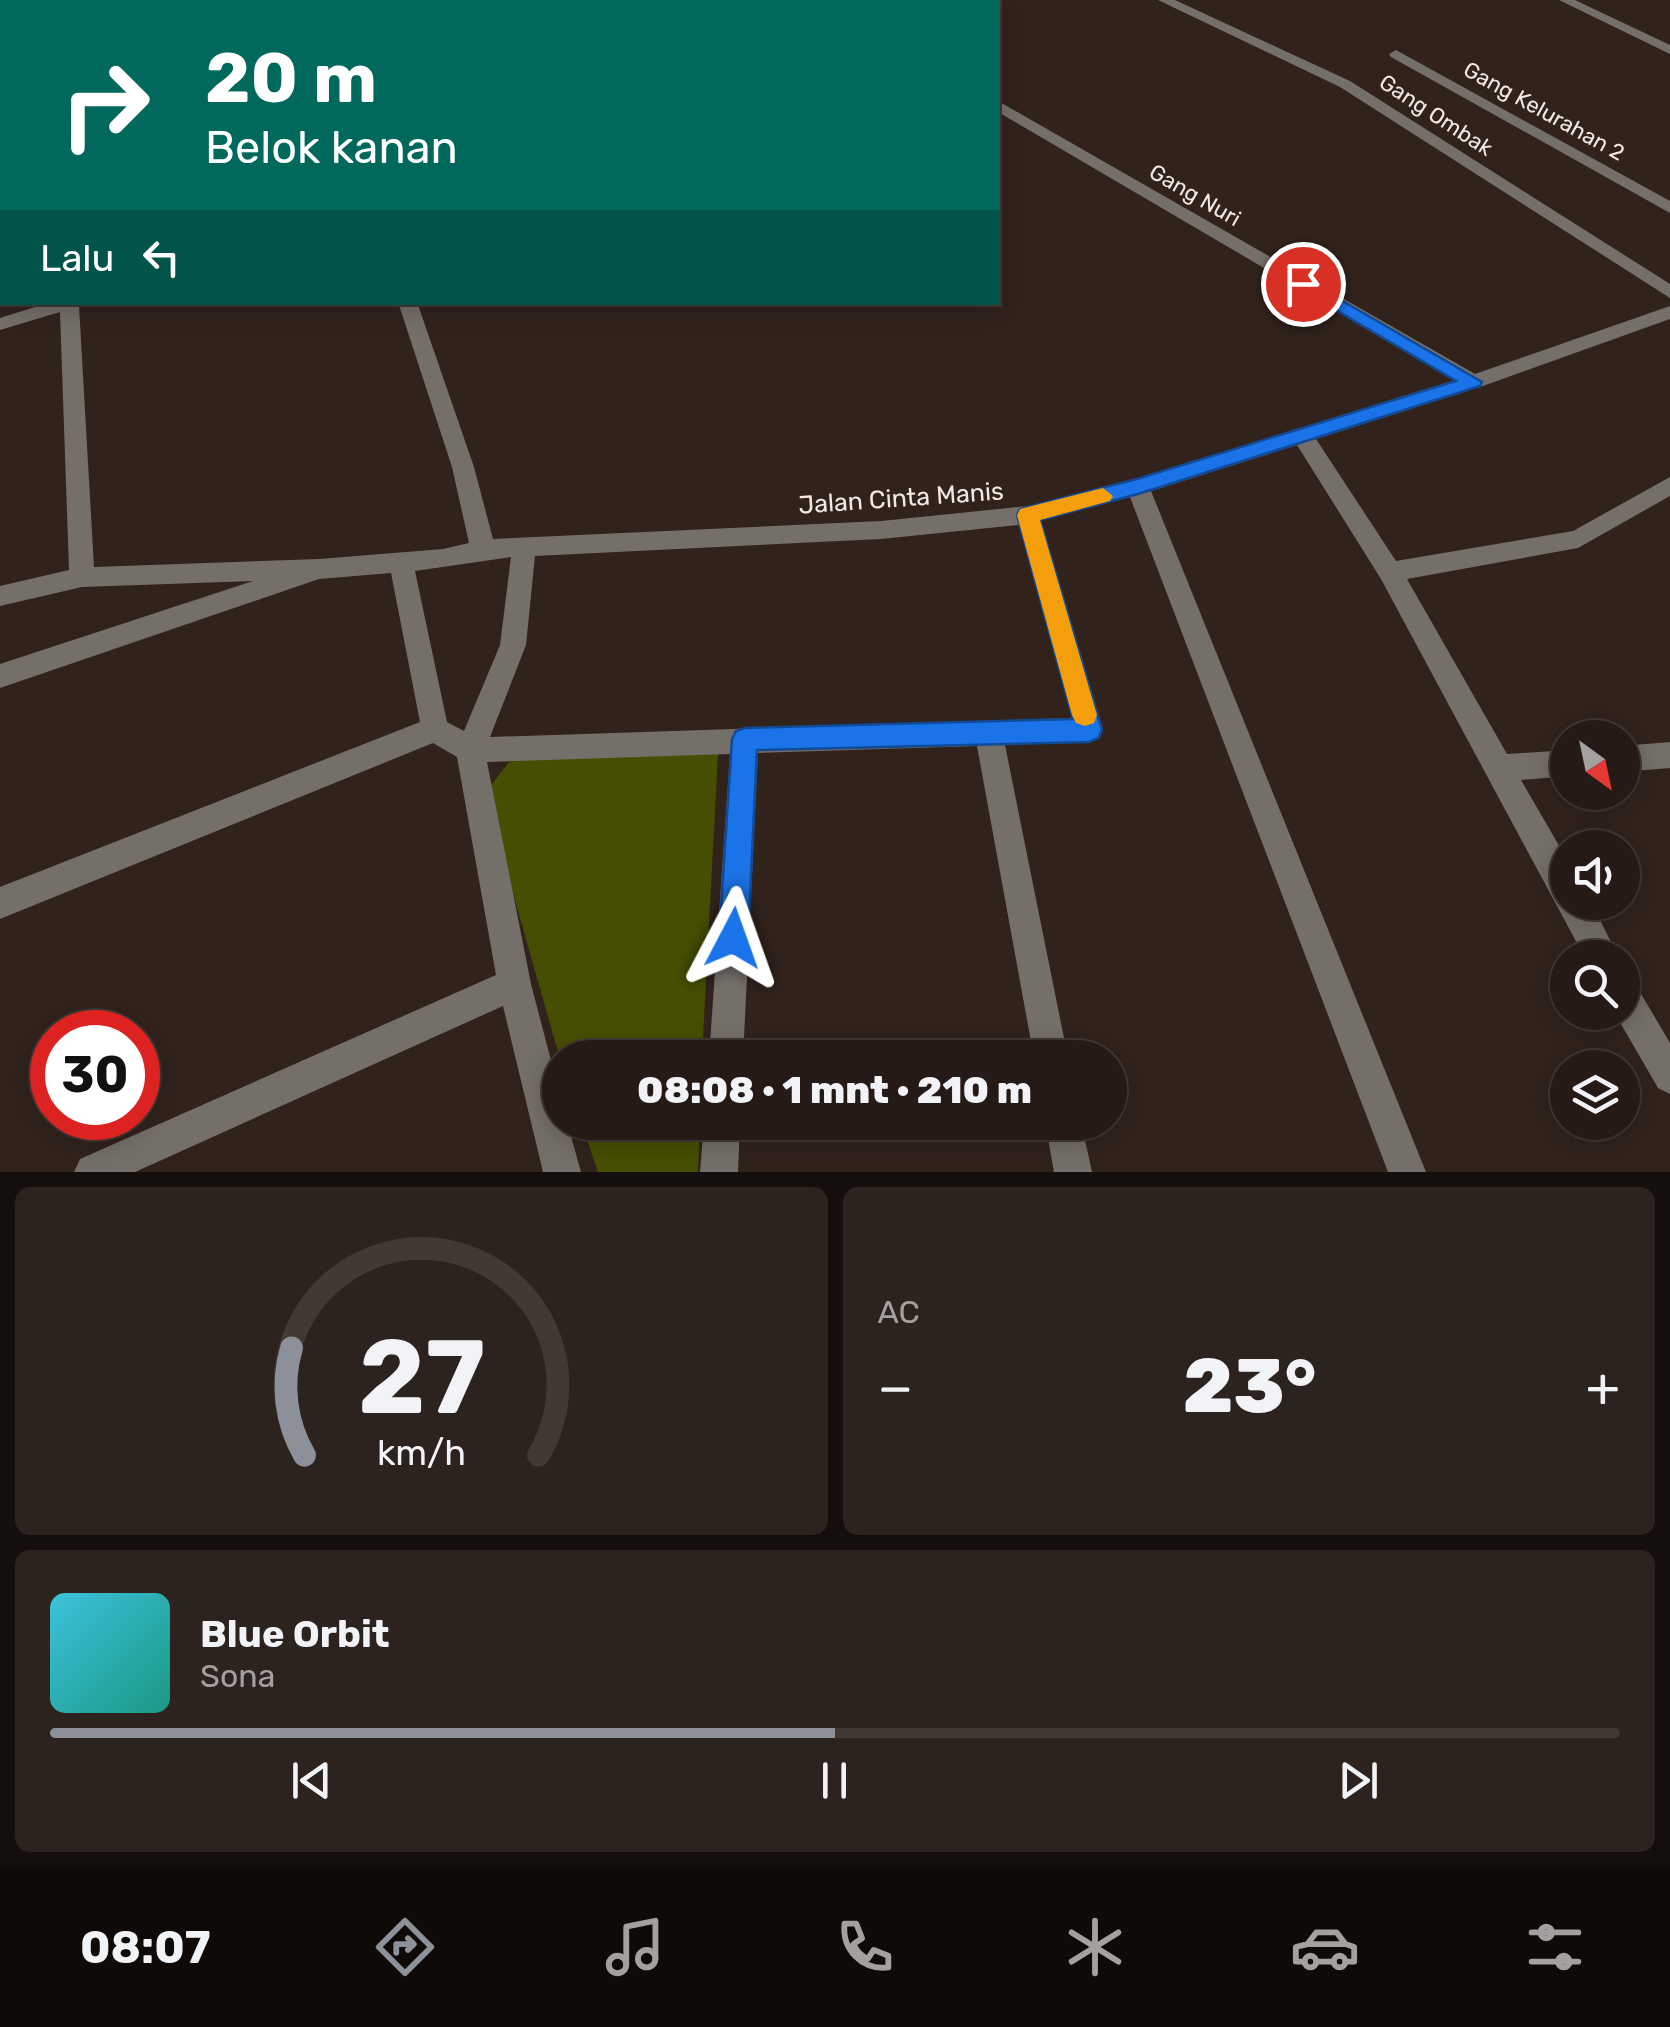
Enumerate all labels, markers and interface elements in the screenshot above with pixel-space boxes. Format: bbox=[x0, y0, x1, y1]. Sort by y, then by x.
text: 20 m bbox=[205, 37, 377, 120]
icon: right bbox=[40, 40, 170, 170]
street label: Gang Kelurahan 2 bbox=[1459, 56, 1629, 166]
street label: Gang Ombak bbox=[1374, 68, 1498, 162]
text: Belok kanan bbox=[205, 121, 458, 174]
street label: Gang Nuri bbox=[1144, 158, 1246, 232]
icon: left bbox=[134, 230, 189, 285]
text: Lalu bbox=[40, 235, 114, 281]
pin bbox=[1261, 242, 1346, 327]
icon: arrive bbox=[1276, 257, 1331, 312]
street label: Jalan Cinta Manis bbox=[797, 476, 1005, 520]
north arrow bbox=[1550, 720, 1640, 810]
map controls bbox=[1550, 720, 1640, 1140]
button: sound bbox=[1550, 830, 1640, 920]
position arrow bbox=[681, 886, 785, 990]
button: search bbox=[1550, 940, 1640, 1030]
speed limit sign: 30 bbox=[30, 1010, 160, 1140]
button: layers bbox=[1550, 1050, 1640, 1140]
text: 08:08 · 1 mnt · 210 m bbox=[637, 1067, 1032, 1113]
text: AC bbox=[878, 1293, 920, 1331]
text: 27 bbox=[358, 1316, 485, 1439]
text: 23° bbox=[1183, 1342, 1316, 1431]
text: − bbox=[878, 1355, 913, 1420]
text: + bbox=[1586, 1355, 1620, 1420]
text: km/h bbox=[377, 1432, 466, 1474]
text: Blue Orbit bbox=[200, 1611, 390, 1657]
text: Sona bbox=[200, 1657, 275, 1695]
icon: previous bbox=[284, 1753, 339, 1808]
icon: pause bbox=[807, 1753, 862, 1808]
icon: next bbox=[1331, 1753, 1386, 1808]
icon: directions bbox=[370, 1912, 440, 1982]
icon: music bbox=[600, 1912, 670, 1982]
icon: phone bbox=[830, 1912, 900, 1982]
icon: climate bbox=[1060, 1912, 1130, 1982]
icon: car bbox=[1290, 1912, 1360, 1982]
icon: filters bbox=[1520, 1912, 1590, 1982]
text: 08:07 bbox=[80, 1921, 211, 1974]

